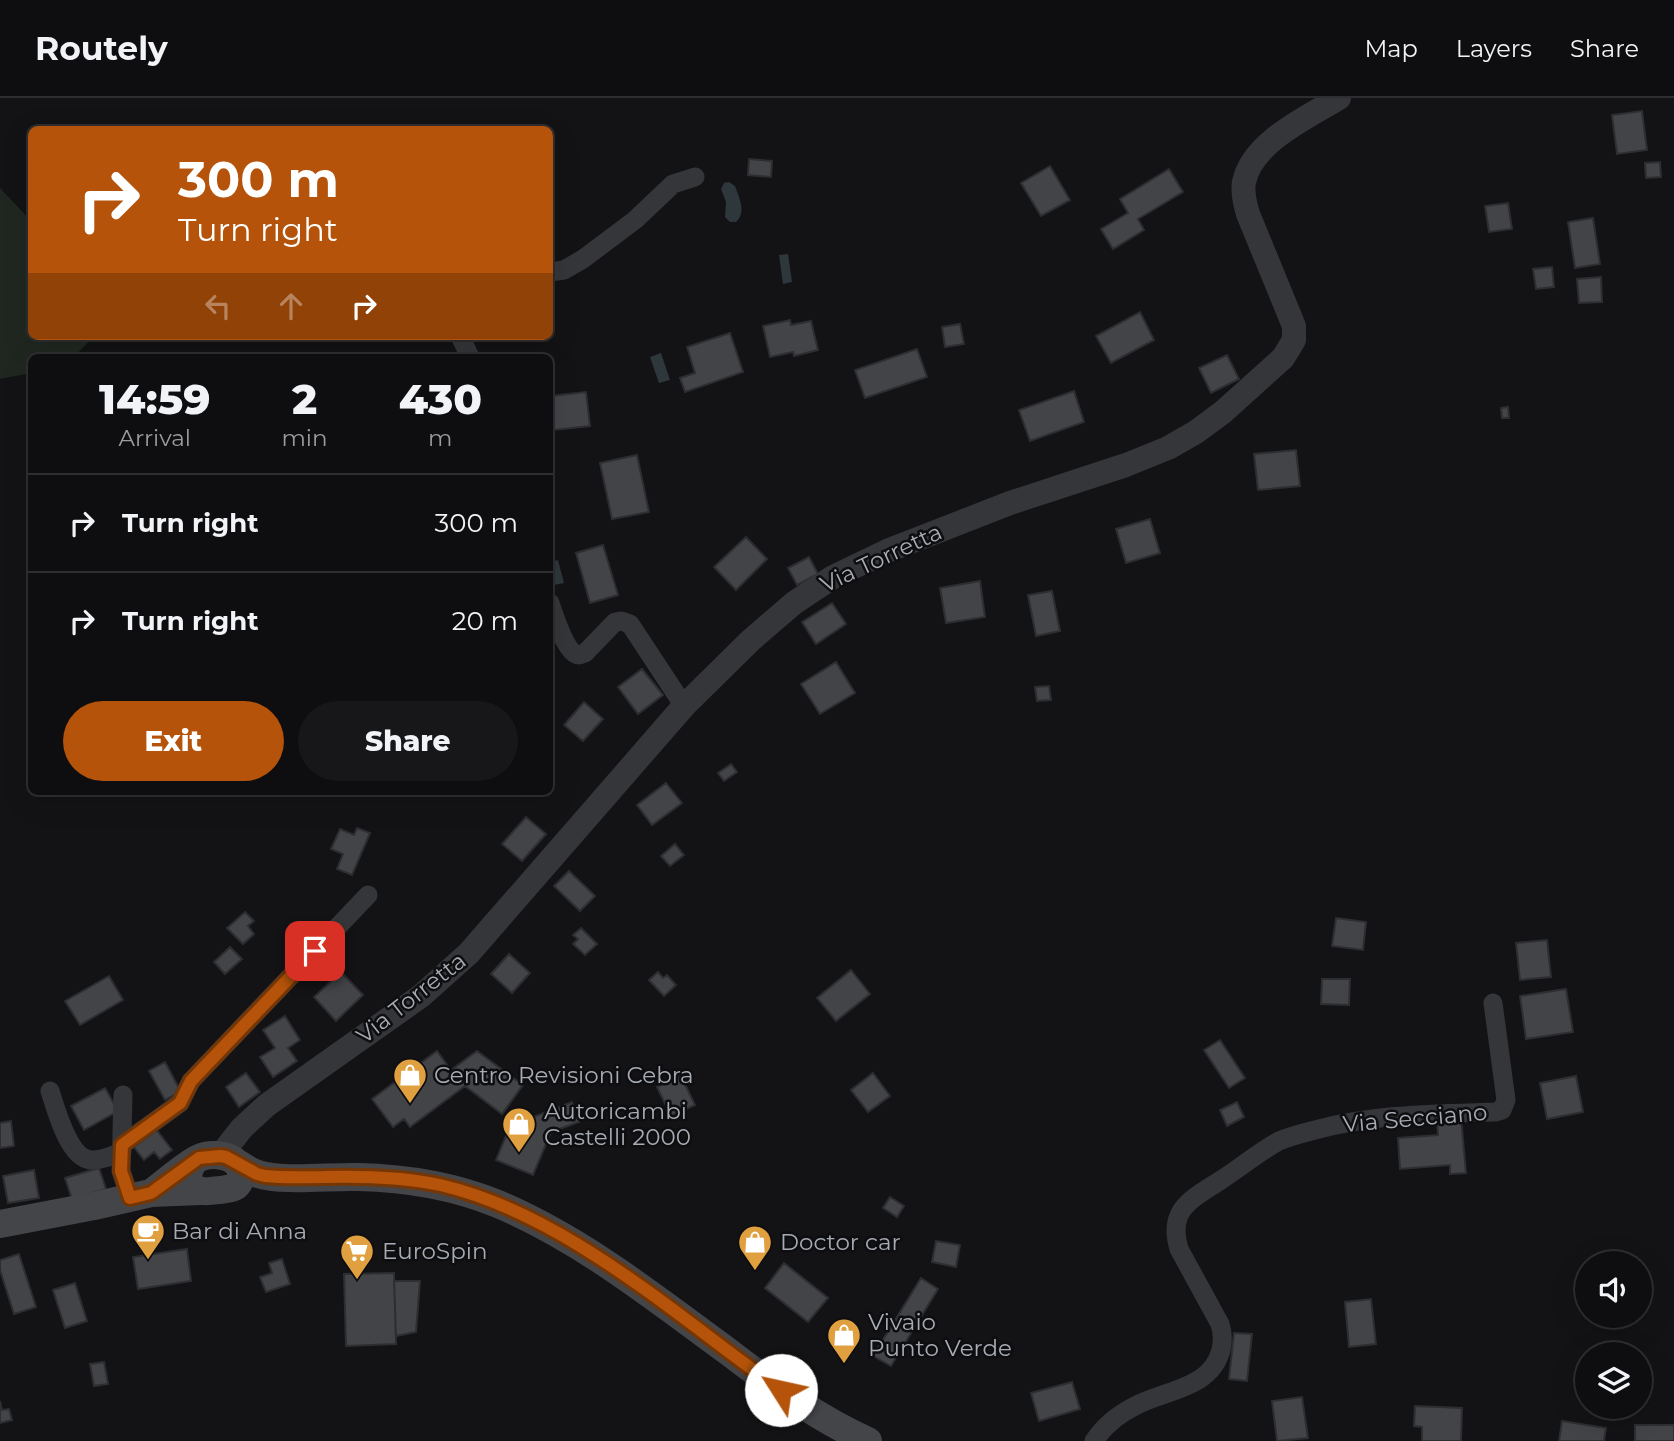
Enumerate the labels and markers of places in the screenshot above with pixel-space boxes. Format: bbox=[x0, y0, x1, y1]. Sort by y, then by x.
pin bbox=[285, 921, 345, 981]
shop icon: Centro Revisioni Cebra bbox=[391, 1056, 429, 1105]
place label: Centro Revisioni Cebra bbox=[434, 1061, 694, 1089]
place label: Autoricambi Castelli 2000 bbox=[544, 1097, 691, 1151]
shop icon: Autoricambi Castelli 2000 bbox=[500, 1105, 538, 1154]
cafe icon: Bar di Anna bbox=[129, 1212, 167, 1261]
place label: Bar di Anna bbox=[172, 1217, 307, 1245]
shop icon: Doctor car bbox=[736, 1223, 774, 1272]
place label: Doctor car bbox=[780, 1228, 901, 1256]
supermarket icon: EuroSpin bbox=[338, 1232, 376, 1281]
place label: EuroSpin bbox=[382, 1237, 488, 1265]
place label: Vivaio Punto Verde bbox=[868, 1308, 1012, 1362]
shop icon: Vivaio Punto Verde bbox=[825, 1316, 863, 1365]

